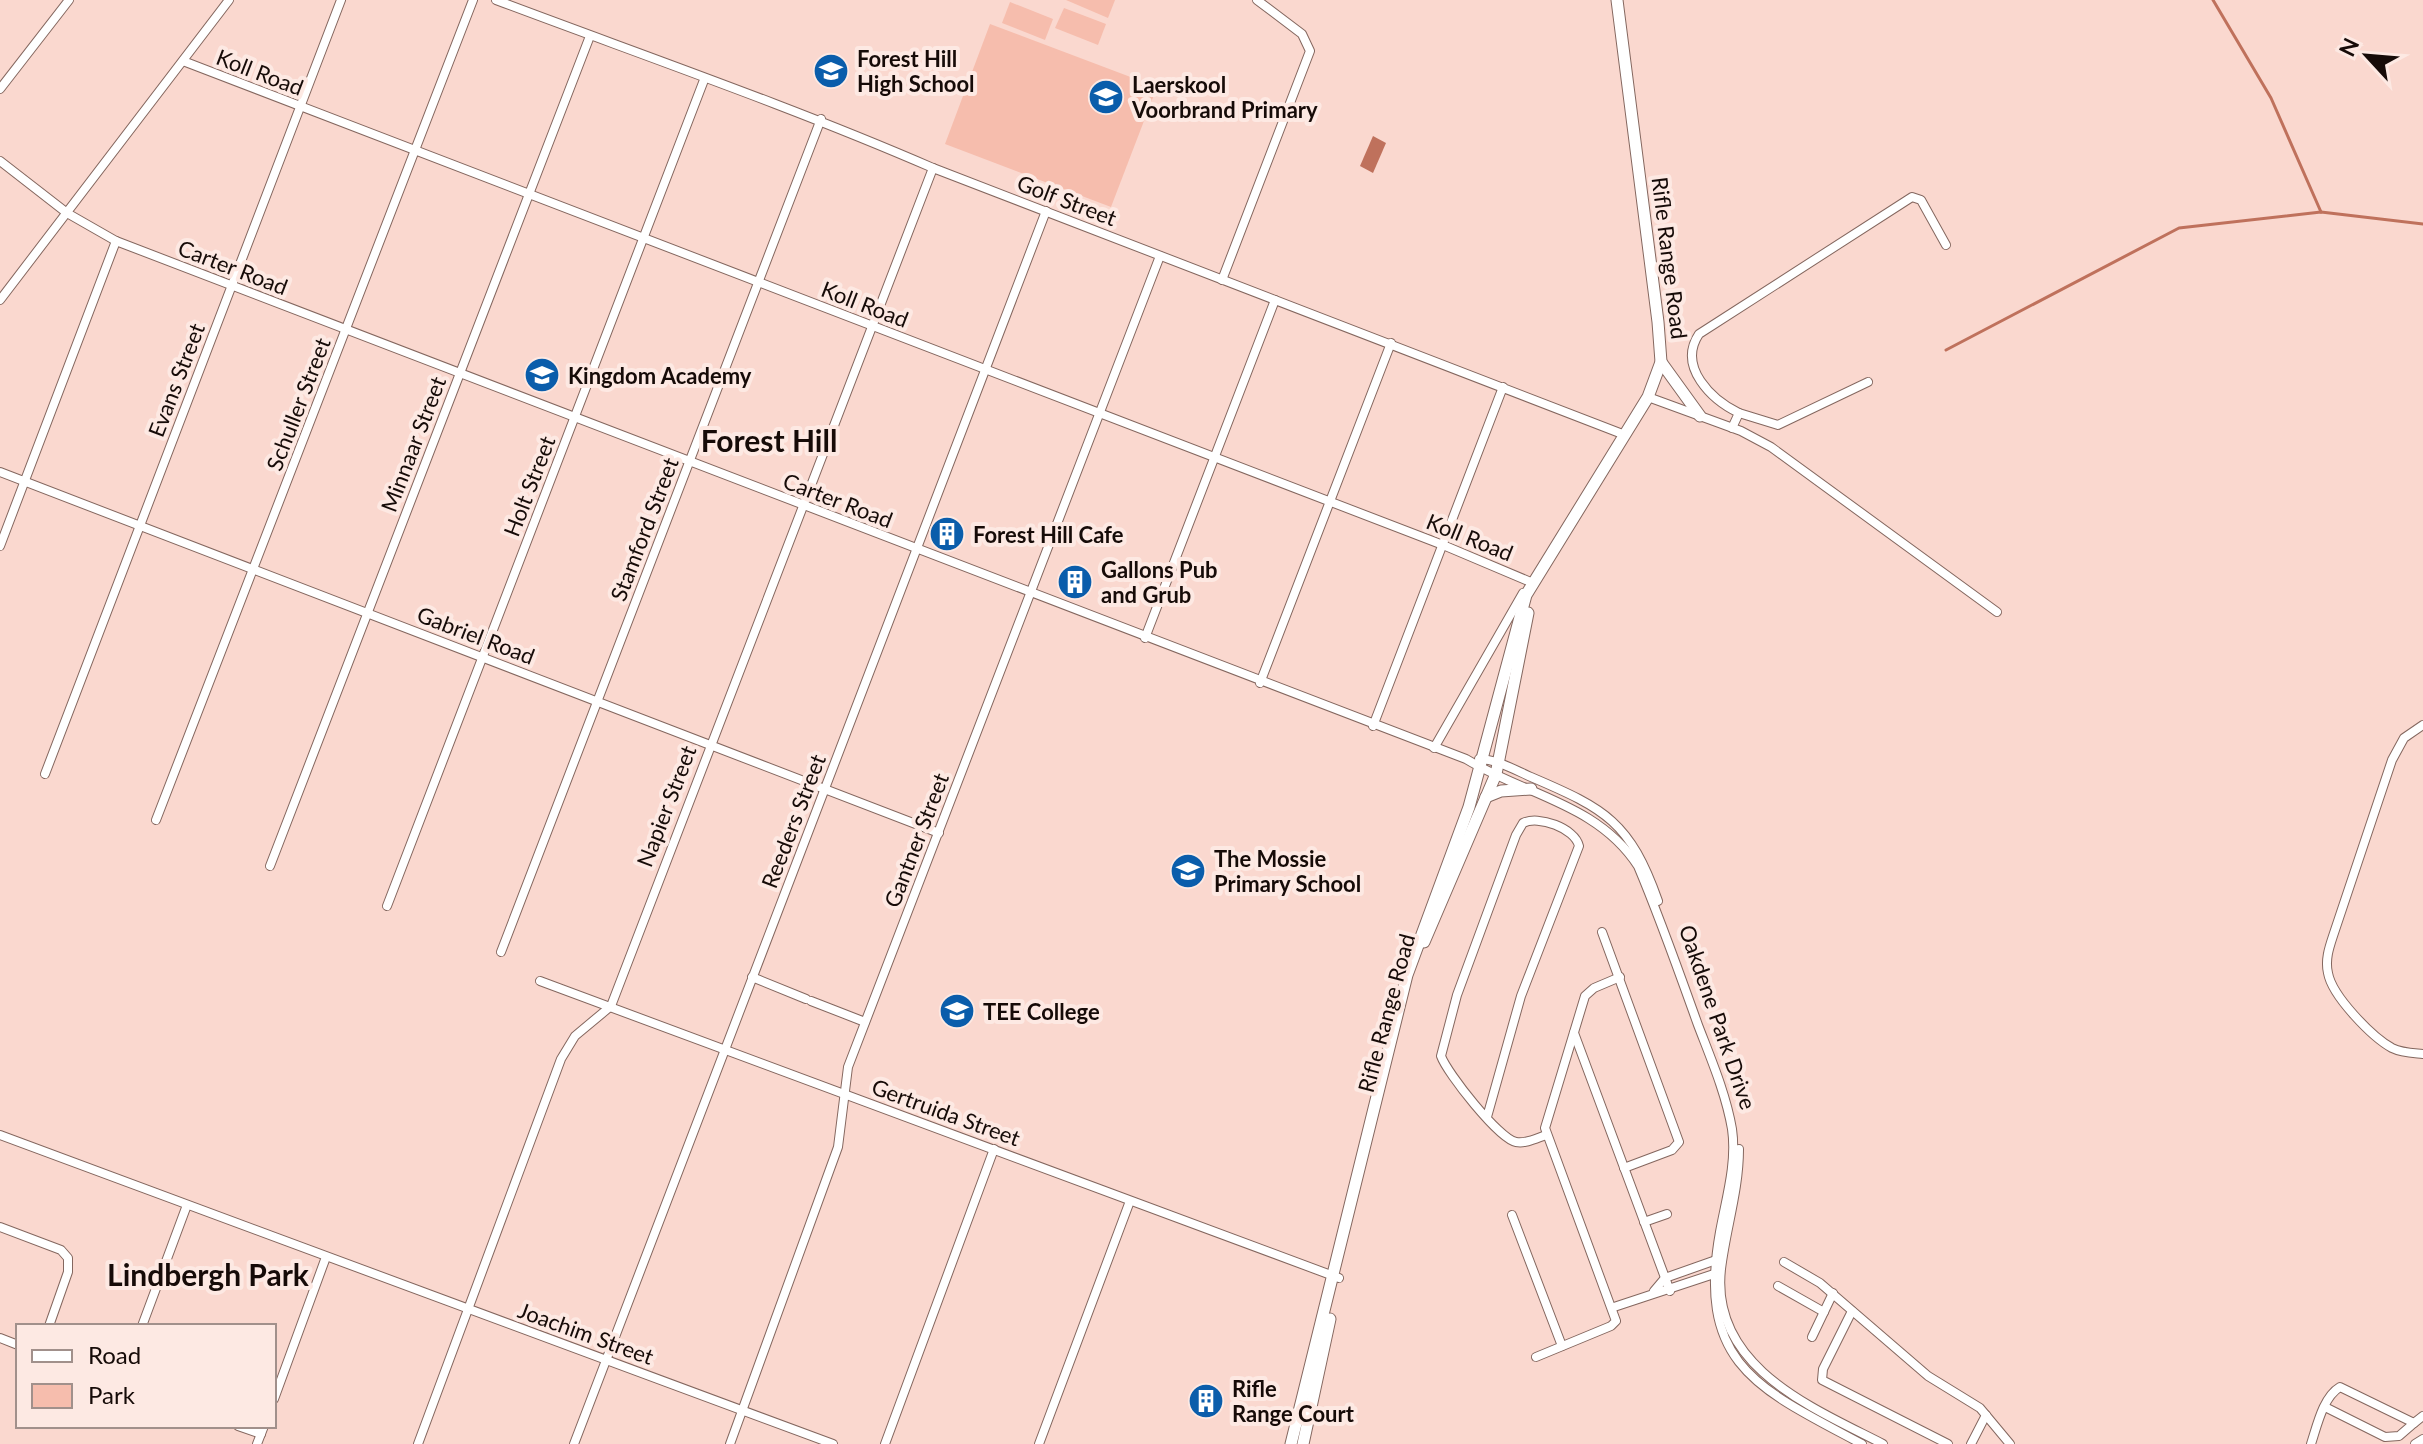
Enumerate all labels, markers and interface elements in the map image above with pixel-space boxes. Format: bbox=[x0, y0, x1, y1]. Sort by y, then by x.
north arrow bbox=[2327, 16, 2407, 96]
text: N bbox=[2333, 33, 2364, 61]
street label: Koll Road bbox=[213, 43, 307, 101]
place label: Forest Hill High School bbox=[857, 45, 975, 97]
school or university icon: Forest Hill High School bbox=[812, 52, 850, 90]
place label: Laerskool Voorbrand Primary bbox=[1131, 71, 1318, 123]
school or university icon: Laerskool Voorbrand Primary bbox=[1087, 78, 1125, 116]
street label: Golf Street bbox=[1013, 169, 1121, 231]
street label: Rifle Range Road bbox=[1647, 175, 1693, 341]
street label: Carter Road bbox=[174, 234, 292, 300]
street label: Koll Road bbox=[818, 275, 912, 333]
street label: Evans Street bbox=[142, 319, 210, 441]
street label: Schuller Street bbox=[260, 334, 336, 474]
school or university icon: Kingdom Academy bbox=[523, 356, 561, 394]
place label: Kingdom Academy bbox=[568, 362, 752, 389]
street label: Minnaar Street bbox=[375, 372, 451, 516]
district label: Forest Hill bbox=[701, 422, 837, 458]
street label: Holt Street bbox=[497, 432, 561, 540]
street label: Stamford Street bbox=[604, 453, 684, 605]
street label: Carter Road bbox=[779, 467, 897, 533]
street label: Koll Road bbox=[1423, 507, 1517, 567]
building icon: Forest Hill Cafe bbox=[928, 515, 966, 553]
place label: Forest Hill Cafe bbox=[973, 521, 1124, 548]
place label: Gallons Pub and Grub bbox=[1101, 556, 1218, 608]
building icon: Gallons Pub and Grub bbox=[1056, 563, 1094, 601]
street label: Gabriel Road bbox=[413, 600, 539, 670]
street label: Napier Street bbox=[631, 741, 702, 870]
street label: Reeders Street bbox=[755, 750, 831, 892]
street label: Gantner Street bbox=[878, 769, 954, 911]
place label: The Mossie Primary School bbox=[1214, 845, 1361, 897]
school or university icon: The Mossie Primary School bbox=[1169, 852, 1207, 890]
street label: Oakdene Park Drive bbox=[1674, 921, 1762, 1113]
street label: Rifle Range Road bbox=[1352, 931, 1420, 1095]
school or university icon: TEE College bbox=[938, 992, 976, 1030]
place label: TEE College bbox=[983, 998, 1100, 1025]
street label: Gertruida Street bbox=[868, 1073, 1024, 1151]
district label: Lindbergh Park bbox=[107, 1256, 310, 1292]
street label: Joachim Street bbox=[515, 1296, 657, 1370]
legend bbox=[16, 1324, 276, 1428]
text: Road bbox=[88, 1340, 141, 1369]
place label: Rifle Range Court bbox=[1232, 1375, 1355, 1427]
text: Park bbox=[88, 1380, 136, 1409]
building icon: Rifle Range Court bbox=[1187, 1382, 1225, 1420]

